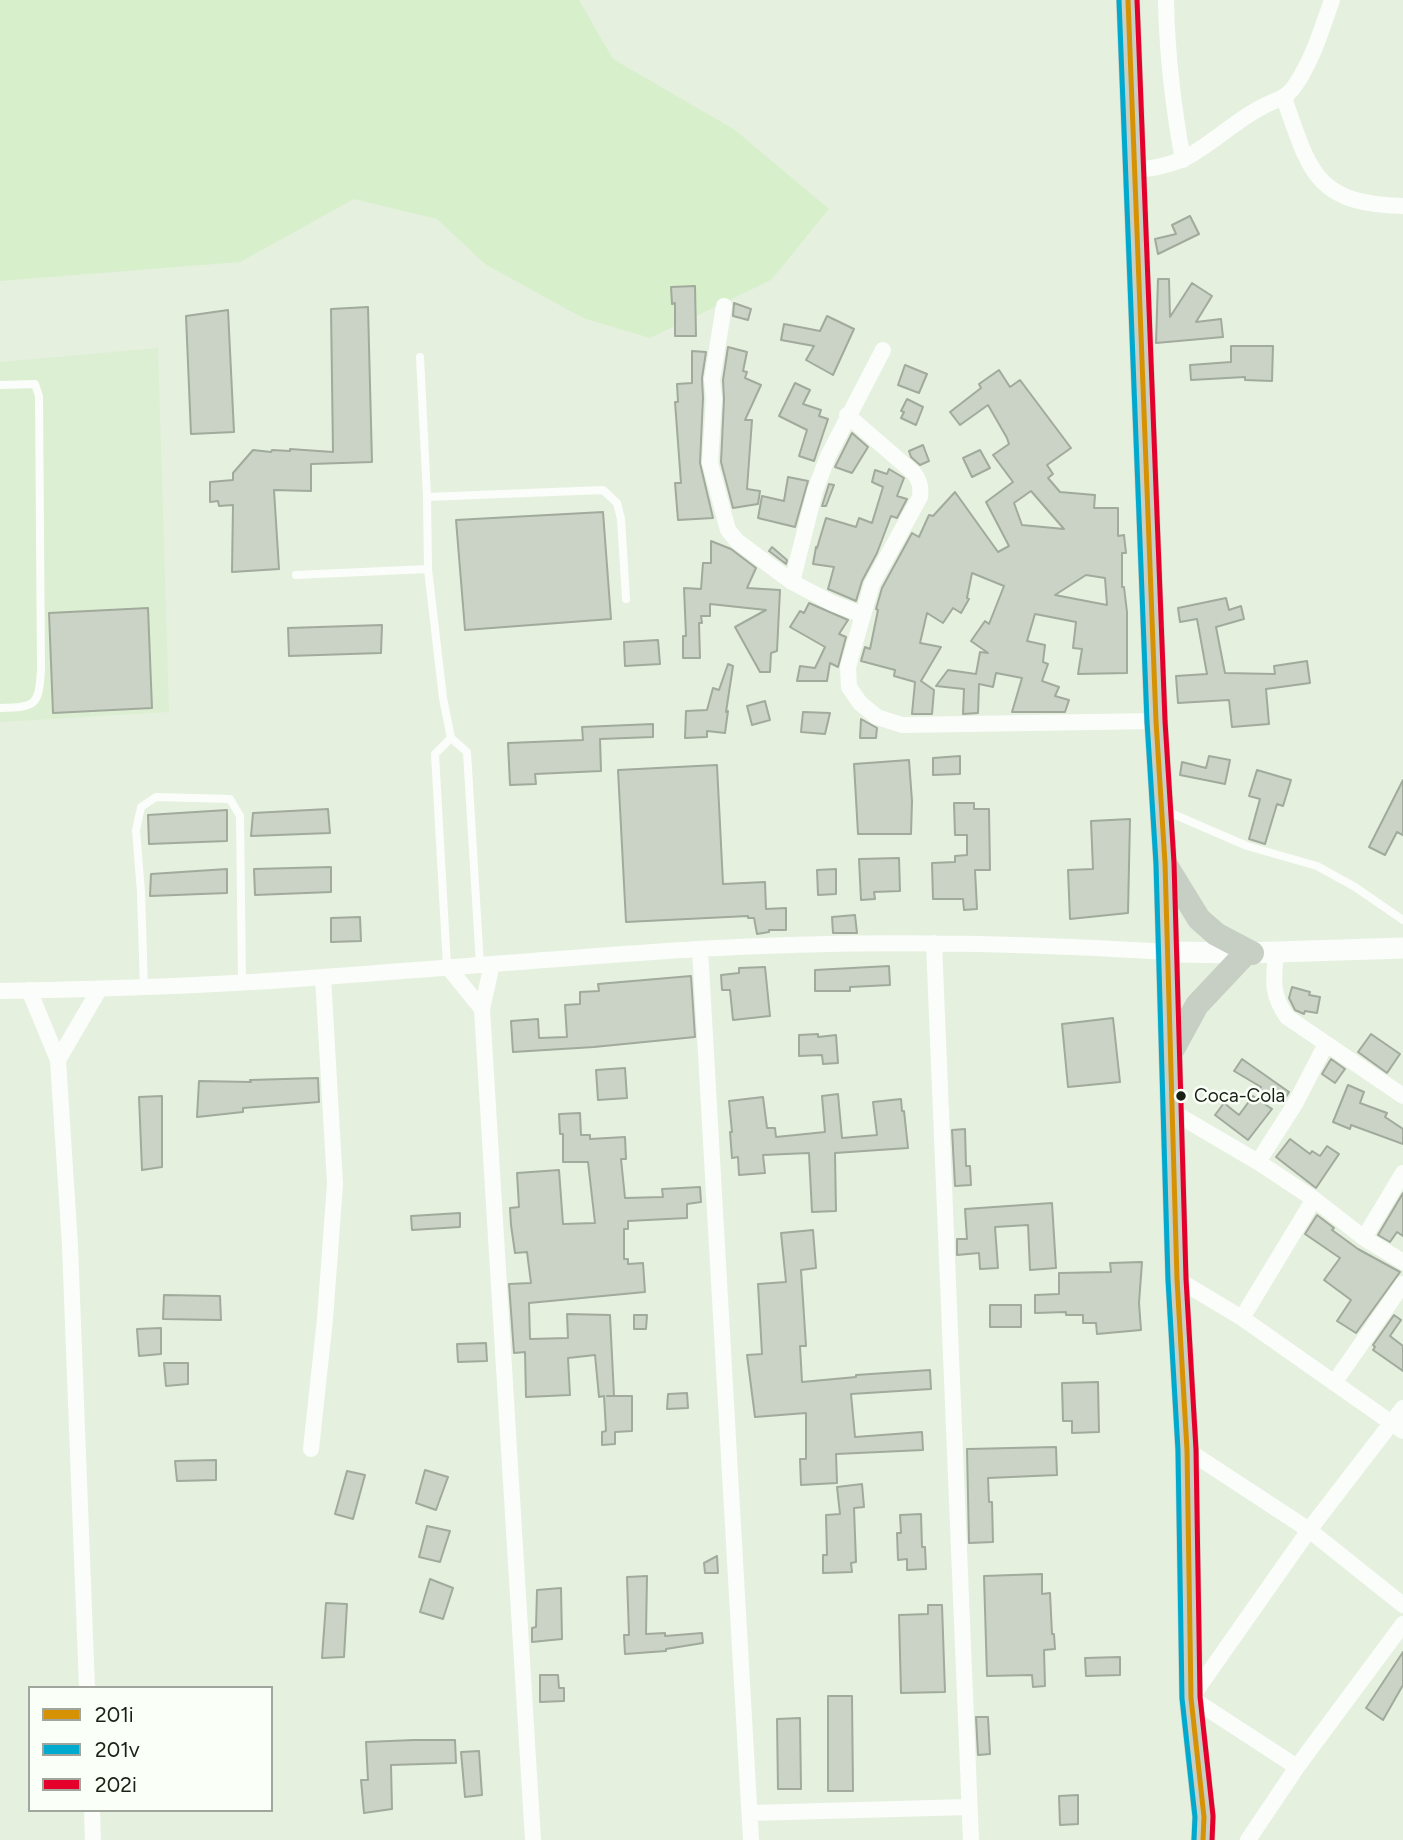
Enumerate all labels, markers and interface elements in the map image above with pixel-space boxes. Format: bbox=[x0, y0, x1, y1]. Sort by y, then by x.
place label: Coca-Cola bbox=[1194, 1085, 1285, 1107]
marker: Coca-Cola bbox=[1174, 1089, 1188, 1103]
legend bbox=[28, 1686, 273, 1812]
text: 201i bbox=[95, 1702, 134, 1727]
text: 201v bbox=[95, 1737, 140, 1762]
text: 202i bbox=[95, 1772, 137, 1797]

